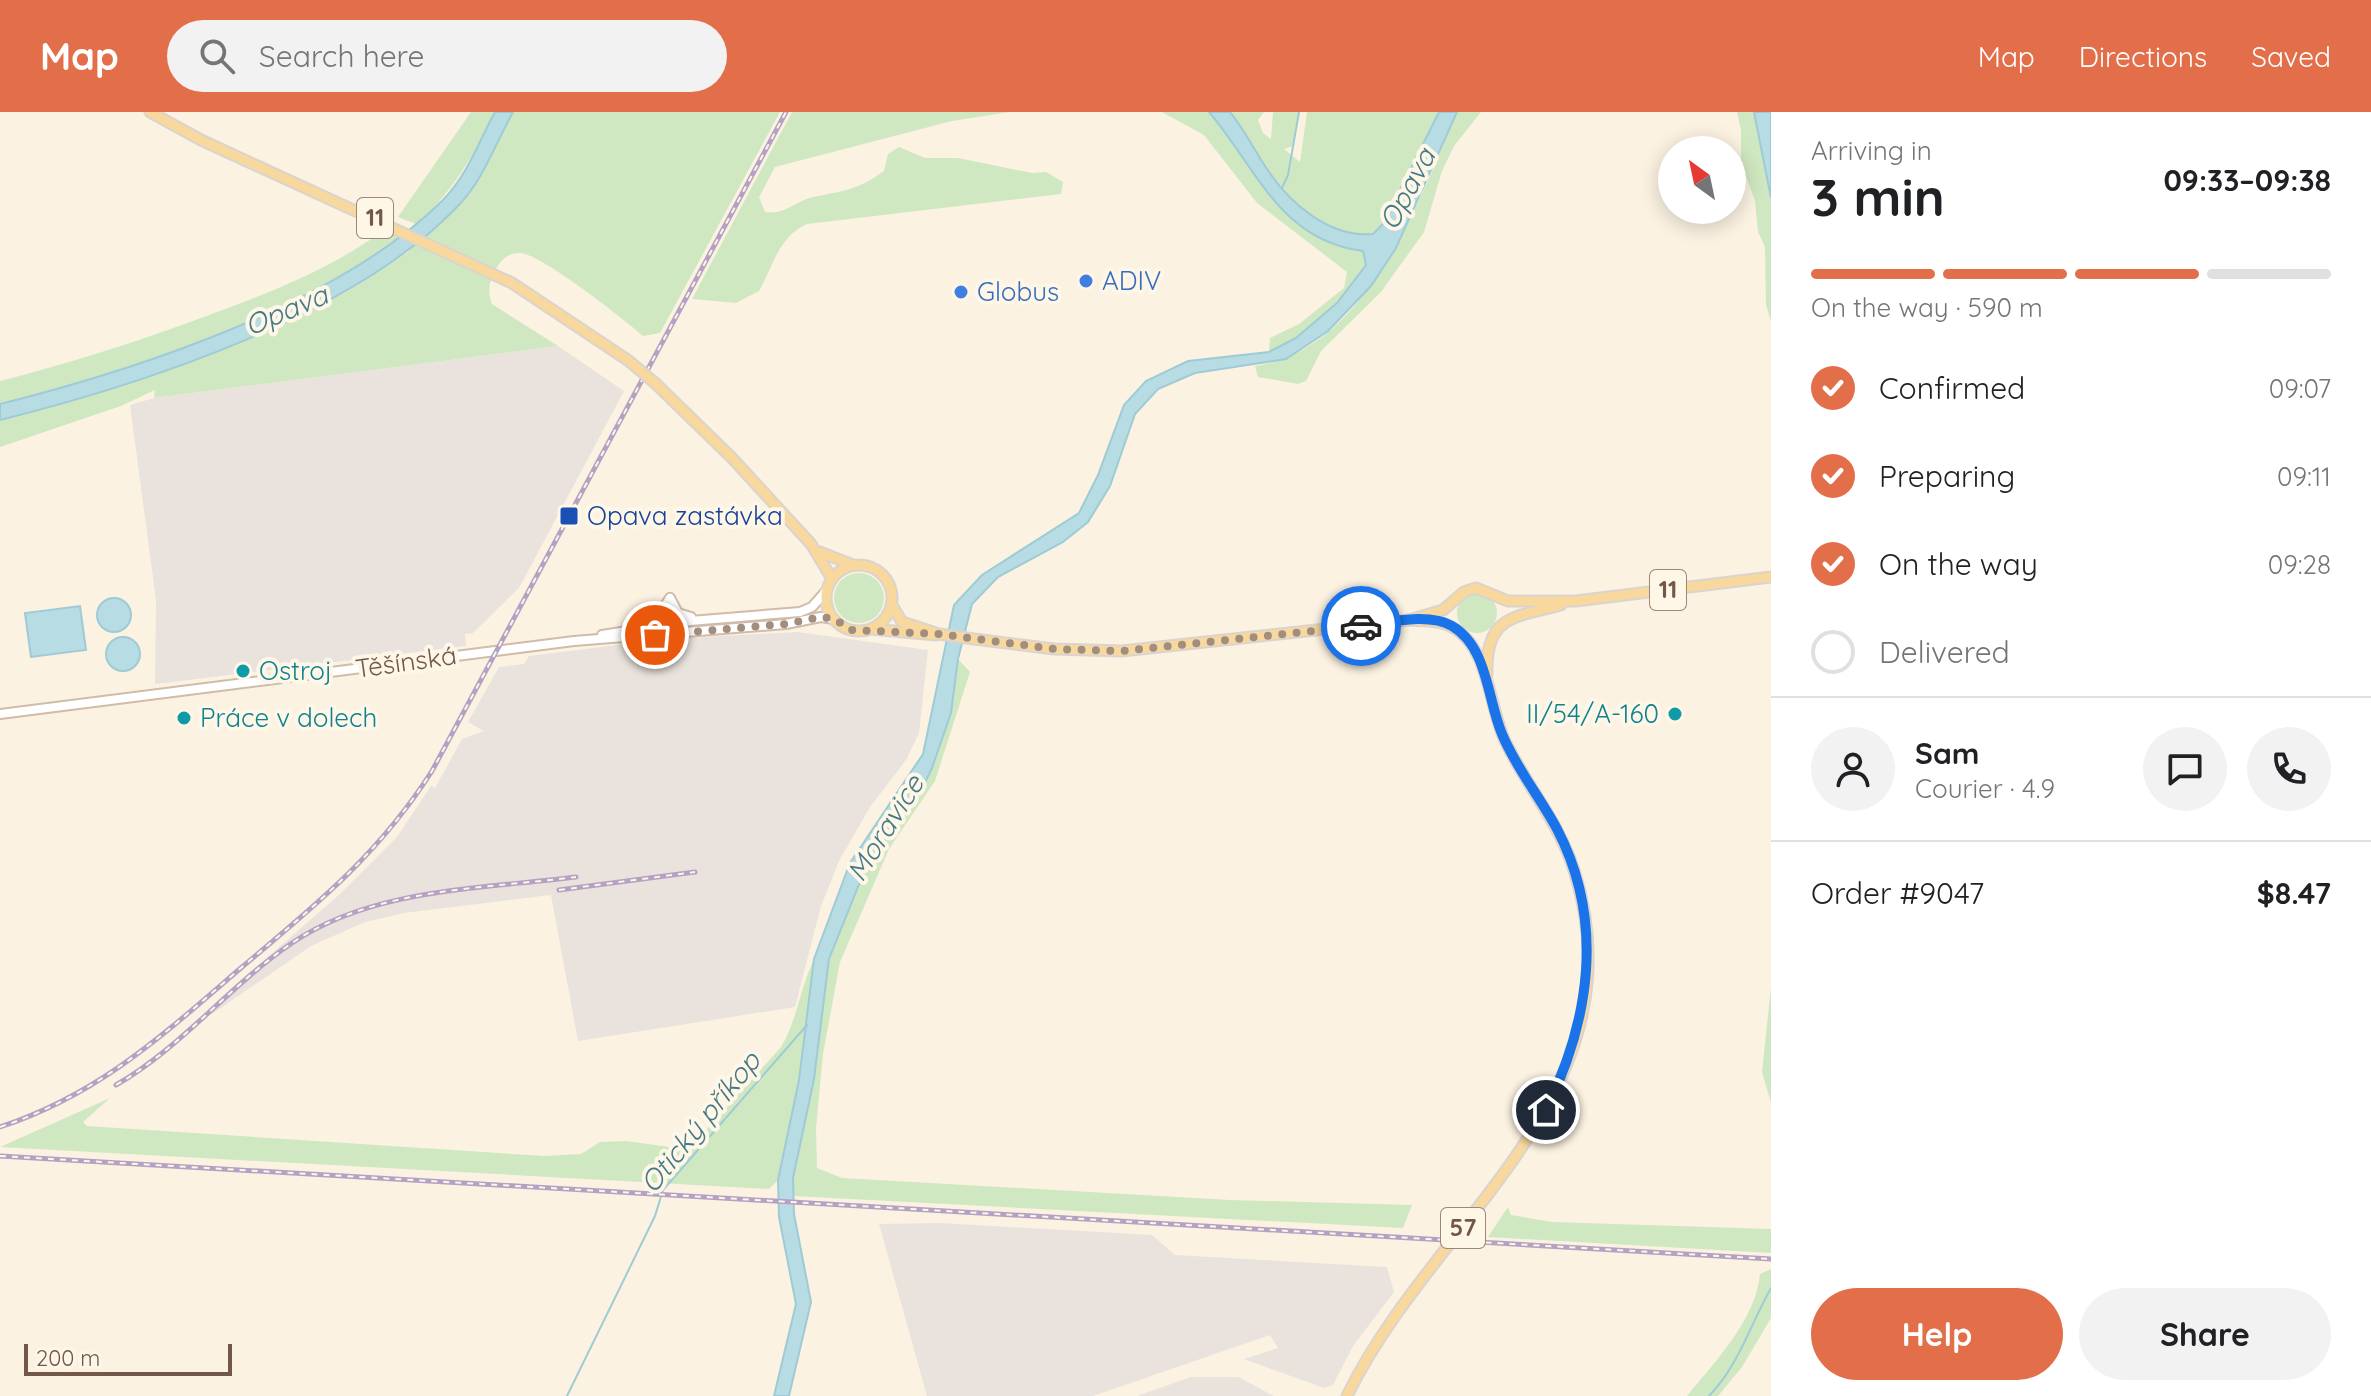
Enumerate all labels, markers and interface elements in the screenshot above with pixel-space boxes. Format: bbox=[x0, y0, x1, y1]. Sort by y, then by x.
search box bbox=[167, 20, 727, 92]
text: Map bbox=[40, 32, 119, 80]
icon: search bbox=[195, 34, 239, 78]
text: Search here bbox=[259, 37, 424, 75]
text: Map bbox=[1978, 39, 2035, 74]
text: Directions bbox=[2079, 39, 2207, 74]
text: Saved bbox=[2251, 39, 2331, 74]
text: Arriving in bbox=[1811, 134, 1932, 167]
north arrow bbox=[1658, 136, 1746, 224]
map controls bbox=[1658, 136, 1746, 224]
water label: Opava bbox=[1371, 140, 1443, 235]
text: 09:33–09:38 bbox=[2163, 161, 2331, 199]
text: 3 min bbox=[1811, 164, 1945, 229]
road number: 11 bbox=[357, 198, 393, 238]
place label: ADIV bbox=[1102, 264, 1161, 297]
marker: ADIV bbox=[1077, 272, 1095, 290]
place label: Globus bbox=[977, 275, 1059, 308]
water label: Opava bbox=[239, 276, 334, 343]
marker: Globus bbox=[952, 283, 970, 301]
text: On the way · 590 m bbox=[1811, 291, 2043, 324]
icon: check bbox=[1811, 366, 1855, 410]
text: Confirmed bbox=[1879, 369, 2025, 407]
text: 09:07 bbox=[2269, 372, 2331, 405]
icon: check bbox=[1811, 454, 1855, 498]
text: Preparing bbox=[1879, 457, 2015, 495]
text: 09:11 bbox=[2277, 460, 2331, 493]
place label: Opava zastávka bbox=[587, 499, 783, 532]
marker: Opava zastávka bbox=[558, 505, 580, 527]
icon: check bbox=[1811, 542, 1855, 586]
text: On the way bbox=[1879, 545, 2038, 583]
text: 09:28 bbox=[2268, 548, 2331, 581]
road number: 11 bbox=[1650, 570, 1686, 610]
courier bbox=[1321, 586, 1401, 666]
pin bbox=[621, 601, 689, 669]
icon: car bbox=[1339, 604, 1383, 648]
icon: bag bbox=[633, 613, 677, 657]
text: Delivered bbox=[1879, 633, 2010, 671]
street label: Těšínská bbox=[353, 638, 459, 685]
place label: Ostroj bbox=[259, 654, 332, 687]
marker: Ostroj bbox=[234, 662, 252, 680]
place label: II/54/A-160 bbox=[1526, 697, 1659, 730]
place label: Práce v dolech bbox=[200, 701, 377, 734]
marker: II/54/A-160 bbox=[1666, 705, 1684, 723]
marker: Práce v dolech bbox=[175, 709, 193, 727]
button: person bbox=[1811, 727, 1895, 811]
button: chat bbox=[2143, 727, 2227, 811]
button: phone bbox=[2247, 727, 2331, 811]
text: Sam bbox=[1915, 734, 1979, 772]
water label: Moravice bbox=[838, 767, 931, 887]
text: Courier · 4.9 bbox=[1915, 772, 2055, 805]
text: Order #9047 bbox=[1811, 874, 1984, 912]
text: $8.47 bbox=[2257, 874, 2331, 912]
water label: Otický příkop bbox=[632, 1043, 768, 1200]
pin bbox=[1512, 1076, 1580, 1144]
icon: home bbox=[1524, 1088, 1568, 1132]
road number: 57 bbox=[1441, 1208, 1485, 1248]
button: Help bbox=[1811, 1288, 2063, 1380]
button: Share bbox=[2079, 1288, 2331, 1380]
scale bar bbox=[24, 1340, 232, 1376]
text: 200 m bbox=[36, 1344, 100, 1372]

